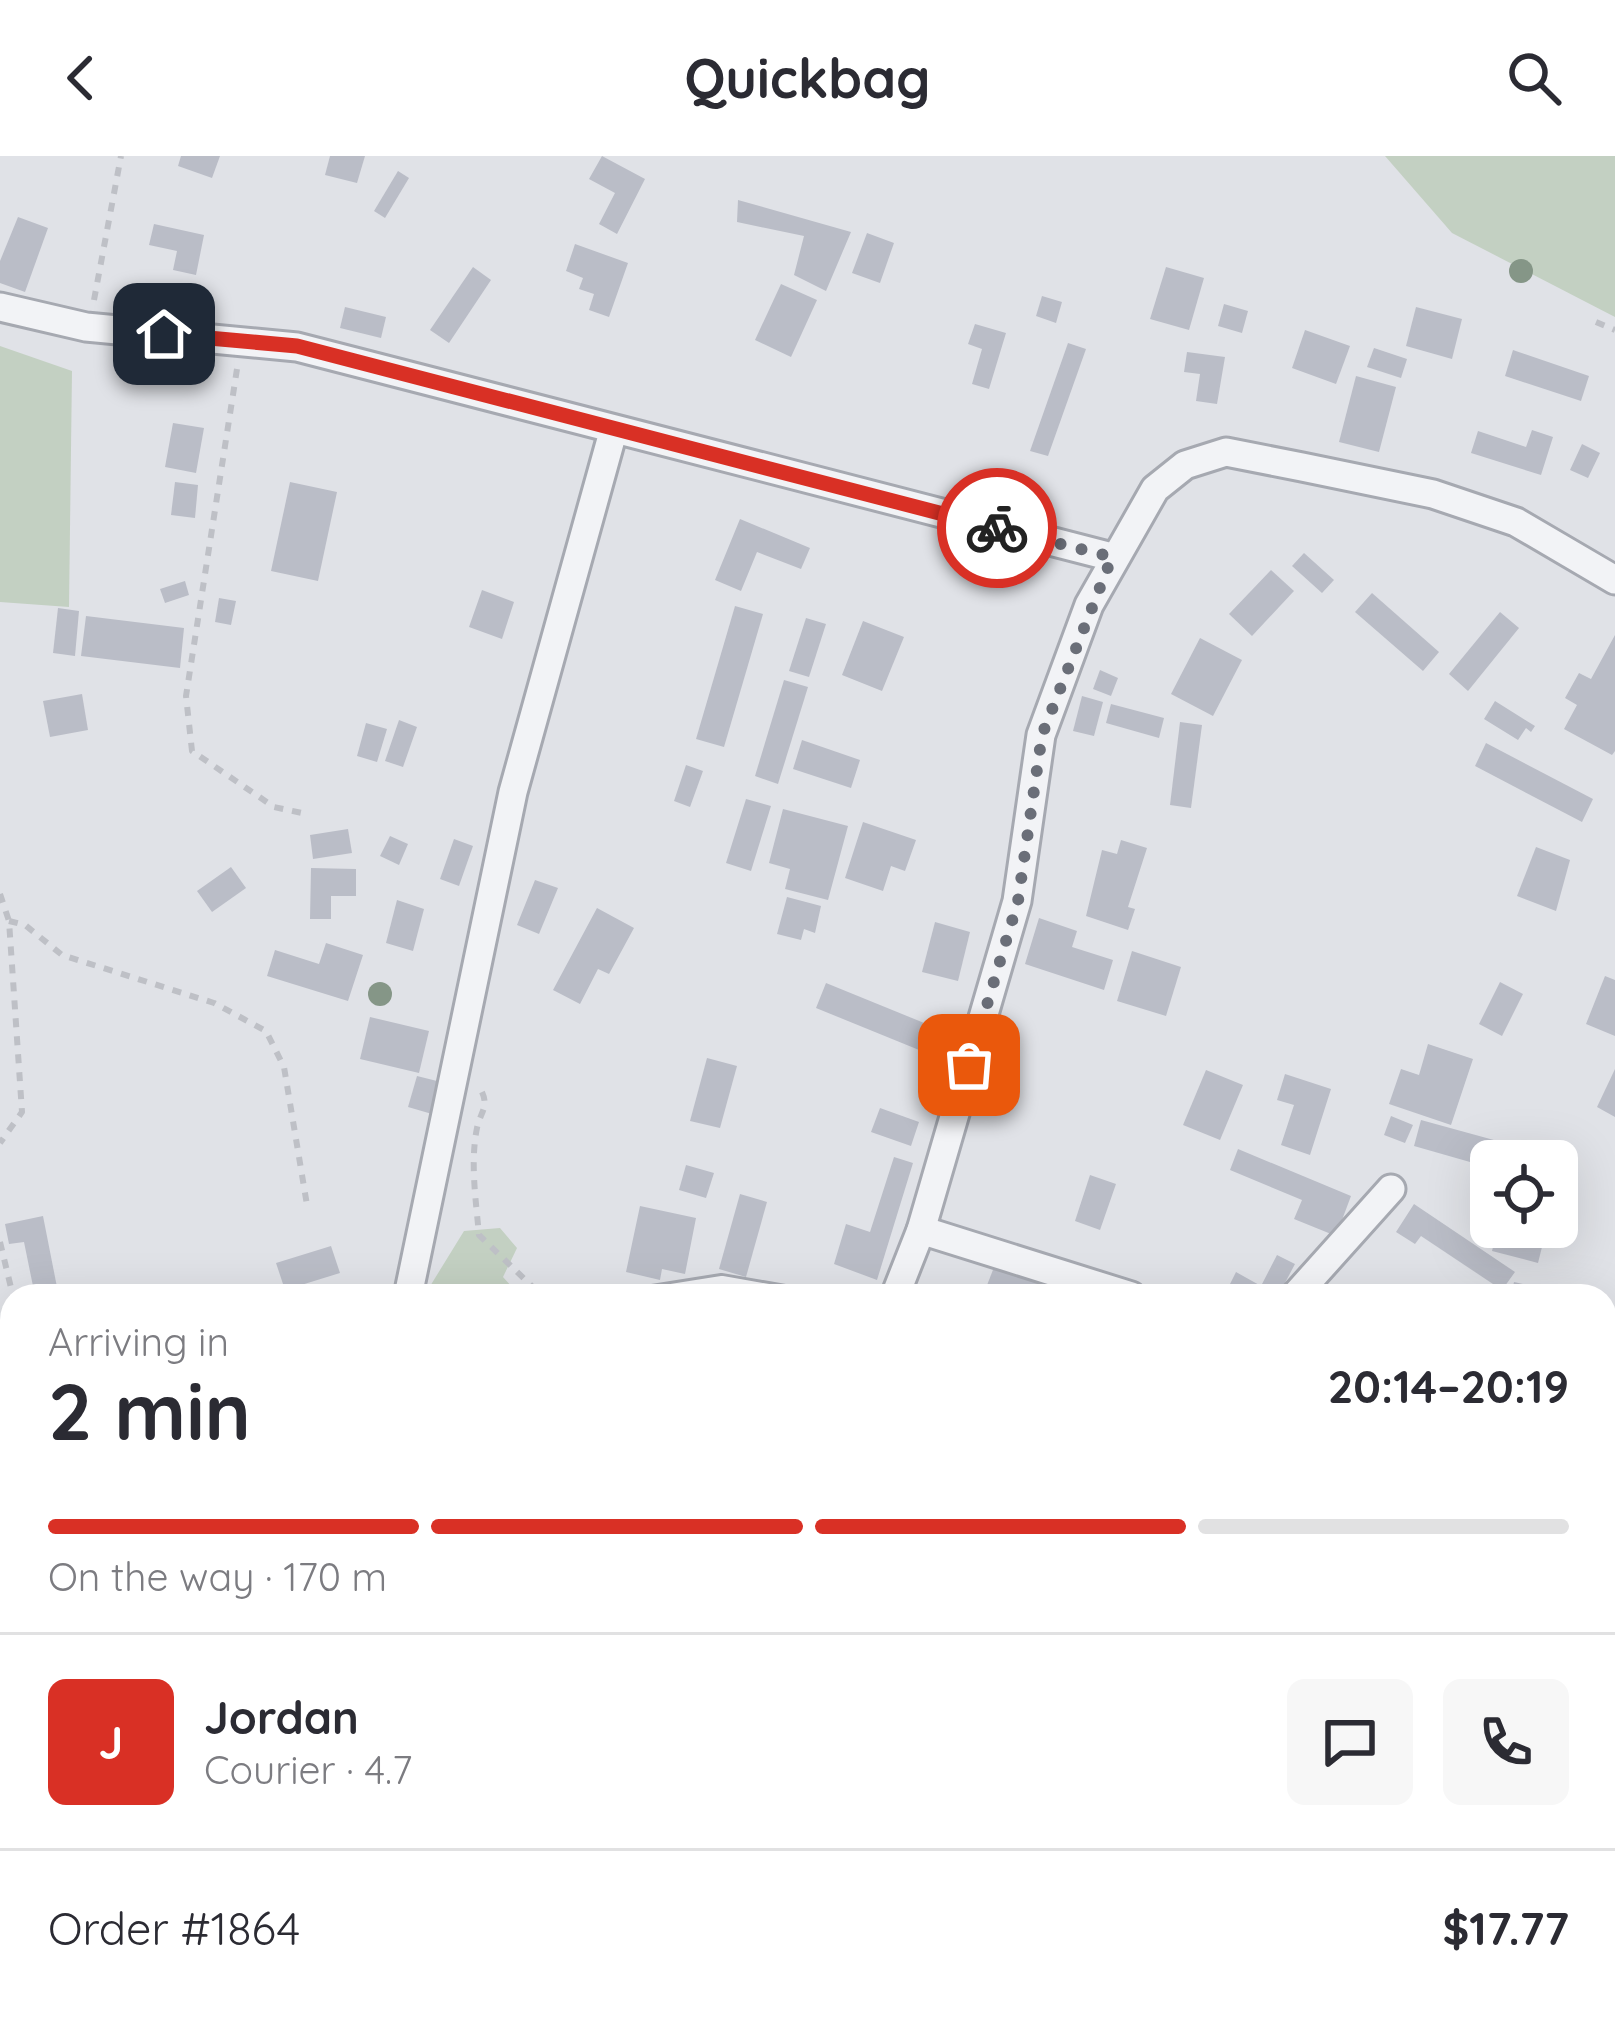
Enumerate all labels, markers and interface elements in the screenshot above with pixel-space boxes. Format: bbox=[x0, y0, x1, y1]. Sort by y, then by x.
text: Quickbag bbox=[684, 44, 931, 112]
icon: back bbox=[48, 45, 114, 111]
icon: search bbox=[1501, 45, 1567, 111]
pin bbox=[113, 283, 215, 385]
icon: home bbox=[131, 301, 197, 367]
courier bbox=[937, 468, 1057, 588]
icon: bike bbox=[964, 495, 1030, 561]
pin bbox=[918, 1014, 1020, 1116]
icon: bag bbox=[936, 1032, 1002, 1098]
map controls bbox=[1470, 1140, 1578, 1248]
button: locate bbox=[1470, 1140, 1578, 1248]
text: Arriving in bbox=[48, 1317, 229, 1366]
text: 20:14–20:19 bbox=[1328, 1358, 1569, 1414]
text: 2 min bbox=[48, 1362, 251, 1460]
text: On the way · 170 m bbox=[48, 1552, 387, 1601]
button: chat bbox=[1287, 1679, 1413, 1805]
button: phone bbox=[1443, 1679, 1569, 1805]
text: Jordan bbox=[204, 1689, 359, 1745]
text: J bbox=[99, 1714, 123, 1770]
text: Courier · 4.7 bbox=[204, 1745, 412, 1794]
text: Order #1864 bbox=[48, 1900, 300, 1956]
text: $17.77 bbox=[1442, 1900, 1569, 1956]

